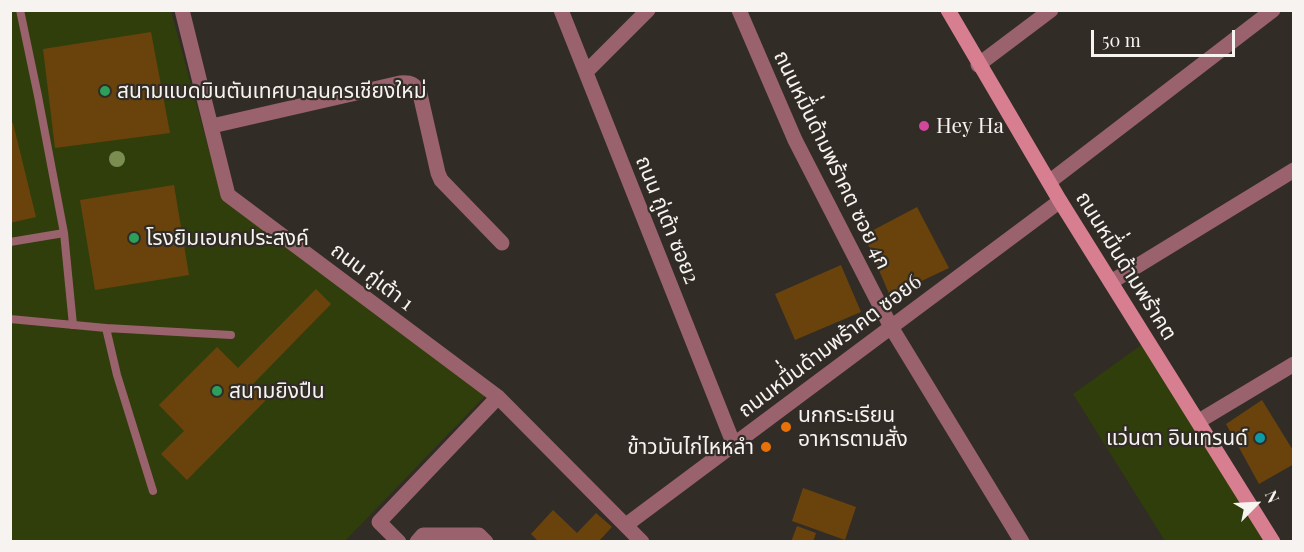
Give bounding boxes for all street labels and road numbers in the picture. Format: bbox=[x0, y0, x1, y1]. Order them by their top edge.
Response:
street label: ถนนหมื่่นด้ามพร้าคต ซอย 4ก bbox=[768, 47, 896, 273]
street label: ถนน กู่เต้า ซอย2 bbox=[630, 152, 704, 288]
street label: ถนนหมื่่นด้ามพร้าคต bbox=[1070, 187, 1182, 345]
street label: ถนน กู่เต้า 1 bbox=[326, 238, 418, 316]
street label: ถนนหมื่่นด้ามพร้าคต ซอย6 bbox=[733, 269, 927, 423]

